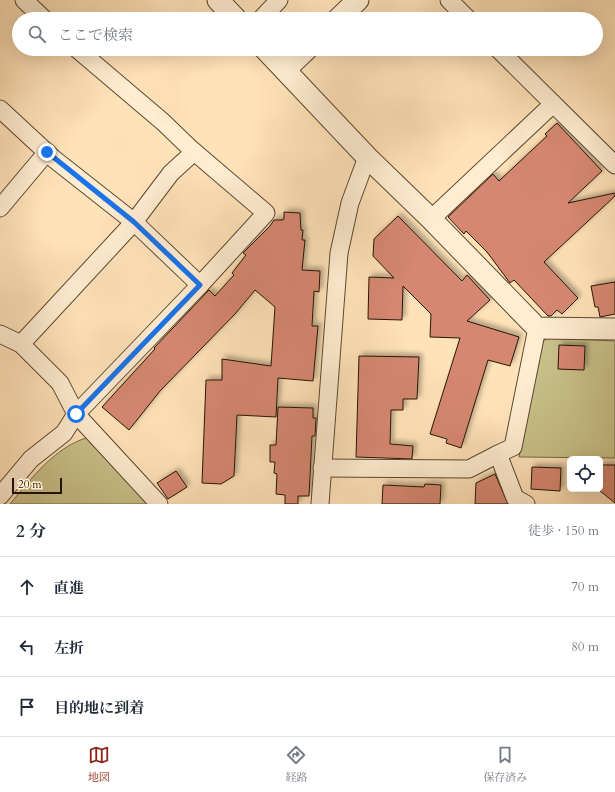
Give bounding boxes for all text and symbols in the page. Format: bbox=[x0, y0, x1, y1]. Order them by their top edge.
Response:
search box bbox=[12, 12, 603, 56]
icon: search bbox=[26, 23, 48, 45]
text: ここで検索 bbox=[58, 25, 133, 45]
route end bbox=[38, 143, 56, 161]
route start bbox=[67, 405, 85, 423]
map controls bbox=[567, 456, 603, 492]
button: locate bbox=[567, 456, 603, 492]
scale bar bbox=[12, 476, 62, 495]
text: 20 m bbox=[18, 477, 42, 492]
text: 2 分 bbox=[16, 520, 46, 543]
text: 徒歩 · 150 m bbox=[528, 522, 599, 540]
icon: ahead bbox=[16, 576, 38, 598]
text: 直進 bbox=[54, 578, 84, 598]
text: 70 m bbox=[571, 578, 599, 596]
icon: left bbox=[16, 636, 38, 658]
text: 左折 bbox=[54, 638, 84, 658]
text: 80 m bbox=[571, 638, 599, 656]
icon: arrive bbox=[16, 696, 38, 718]
text: 目的地に到着 bbox=[54, 698, 144, 718]
tab: 地図 bbox=[88, 744, 110, 785]
tab: 経路 bbox=[285, 744, 307, 785]
tab: 保存済み bbox=[483, 744, 527, 785]

